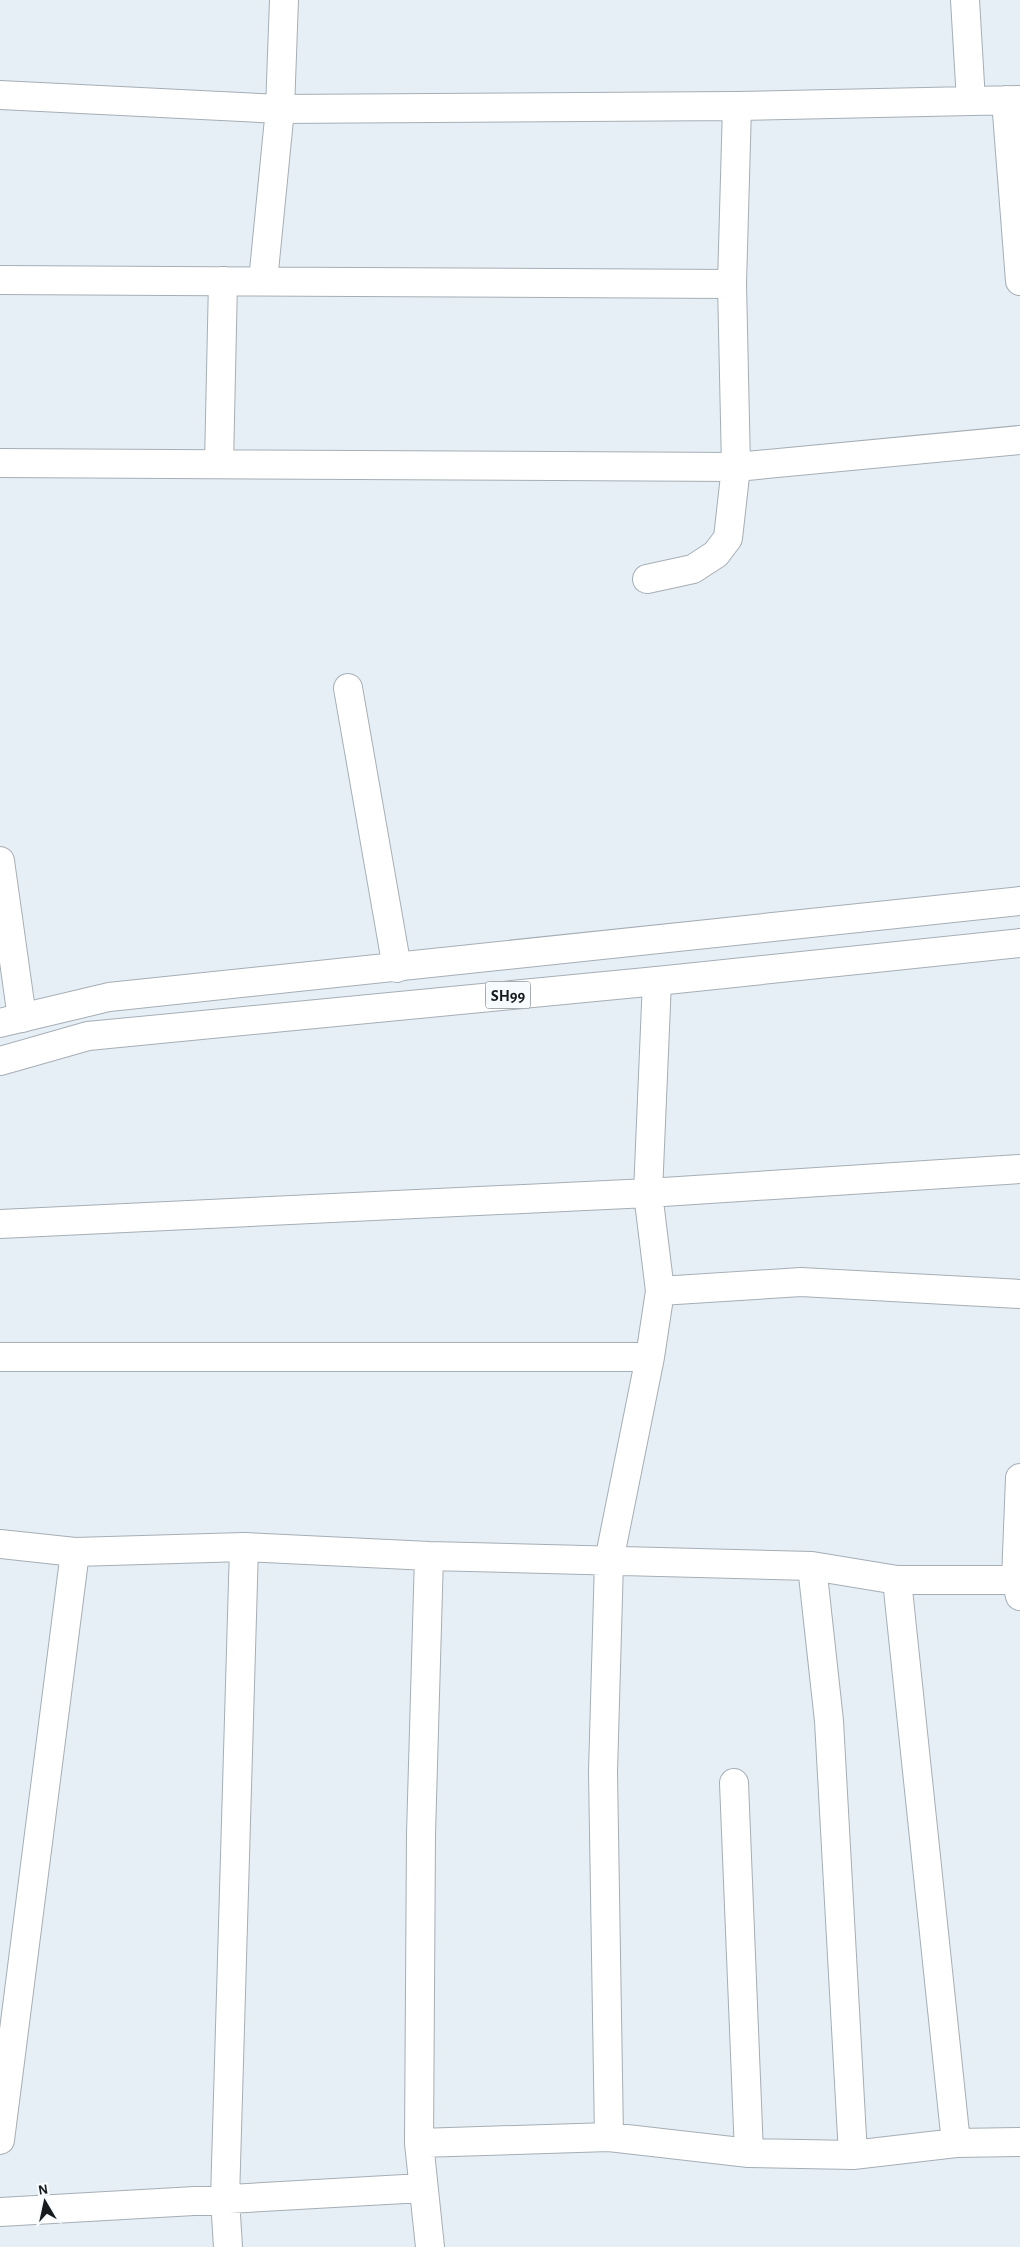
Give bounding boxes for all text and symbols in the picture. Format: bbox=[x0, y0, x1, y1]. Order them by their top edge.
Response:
road number: SH99 bbox=[486, 982, 530, 1008]
north arrow bbox=[20, 2177, 70, 2227]
text: N bbox=[37, 2182, 49, 2198]

